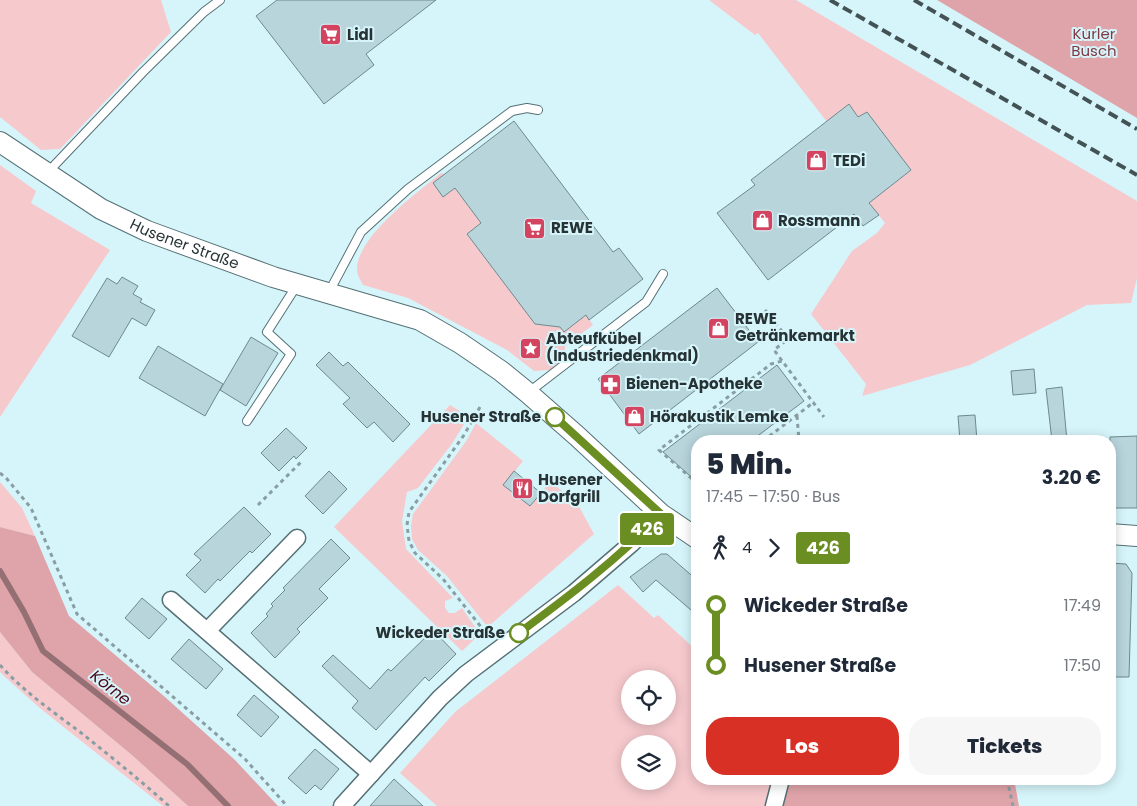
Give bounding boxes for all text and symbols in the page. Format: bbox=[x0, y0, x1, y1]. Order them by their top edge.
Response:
supermarket icon: Lidl bbox=[319, 23, 343, 47]
park label: Kurler Busch bbox=[1071, 23, 1117, 61]
place label: Lidl bbox=[347, 24, 373, 45]
shop icon: TEDi bbox=[805, 149, 829, 173]
place label: TEDi bbox=[833, 150, 865, 171]
shop icon: Rossmann bbox=[750, 209, 774, 233]
place label: Rossmann bbox=[778, 210, 860, 231]
street label: Husener Straße bbox=[127, 213, 242, 274]
supermarket icon: REWE bbox=[523, 216, 547, 240]
place label: REWE bbox=[551, 217, 593, 238]
place label: REWE Getränkemarkt bbox=[735, 308, 855, 346]
shop icon: REWE Getränkemarkt bbox=[707, 316, 731, 340]
place label: Abteufkübel (Industriedenkmal) bbox=[546, 328, 699, 366]
place icon: Abteufkübel (Industriedenkmal) bbox=[518, 336, 542, 360]
pharmacy icon: Bienen-Apotheke bbox=[598, 372, 622, 396]
place label: Bienen-Apotheke bbox=[626, 373, 762, 394]
shop icon: Hörakustik Lemke bbox=[622, 405, 646, 429]
place label: Husener Straße bbox=[421, 406, 541, 427]
place label: Hörakustik Lemke bbox=[650, 406, 789, 427]
marker: Husener Straße bbox=[545, 407, 565, 427]
text: 5 Min. bbox=[706, 445, 792, 484]
text: 3.20 € bbox=[1042, 464, 1101, 491]
place label: Husener Dorfgrill bbox=[538, 469, 603, 507]
restaurant icon: Husener Dorfgrill bbox=[510, 477, 534, 501]
text: 17:45 – 17:50 · Bus bbox=[706, 485, 840, 508]
line badge: 426 bbox=[618, 513, 676, 545]
text: 426 bbox=[630, 516, 664, 541]
icon: walk bbox=[706, 534, 734, 562]
icon: forward bbox=[760, 534, 788, 562]
text: 426 bbox=[806, 535, 840, 560]
text: 4 bbox=[742, 536, 752, 559]
text: Wickeder Straße bbox=[744, 592, 908, 619]
text: 17:49 bbox=[1064, 594, 1101, 617]
place label: Wickeder Straße bbox=[376, 622, 505, 643]
marker: Wickeder Straße bbox=[509, 623, 529, 643]
text: Husener Straße bbox=[744, 652, 896, 679]
text: 17:50 bbox=[1064, 654, 1101, 677]
water label: Körne bbox=[86, 664, 136, 711]
map controls bbox=[621, 670, 676, 790]
button: locate bbox=[621, 670, 676, 725]
button: Los bbox=[706, 717, 899, 775]
button: Tickets bbox=[909, 717, 1101, 775]
button: layers bbox=[621, 735, 676, 790]

